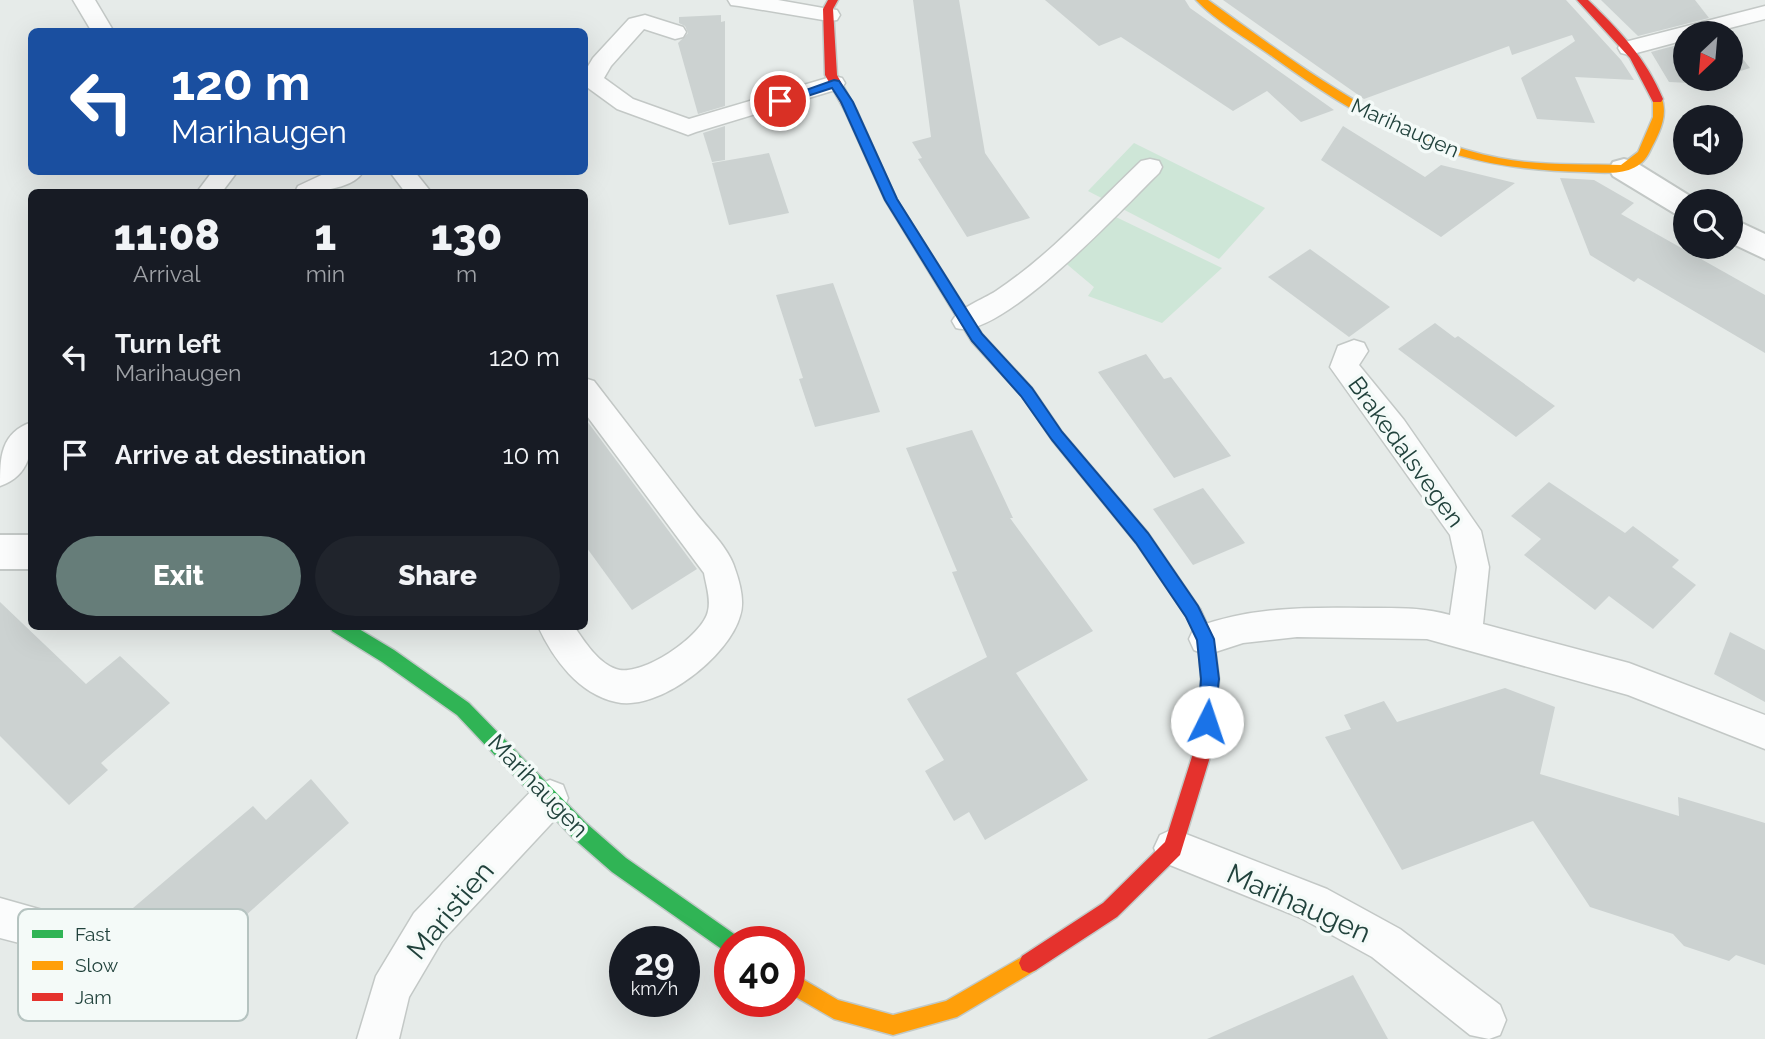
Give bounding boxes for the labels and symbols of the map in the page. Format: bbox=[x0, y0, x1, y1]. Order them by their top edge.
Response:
north arrow bbox=[1673, 21, 1743, 91]
pin bbox=[750, 71, 810, 131]
street label: Marihaugen bbox=[1347, 93, 1463, 162]
street label: Brakedalsvegen bbox=[1342, 371, 1471, 533]
position arrow bbox=[1170, 685, 1244, 759]
street label: Marihaugen bbox=[482, 728, 595, 843]
street label: Maristien bbox=[400, 855, 501, 966]
street label: Marihaugen bbox=[1222, 857, 1376, 950]
legend bbox=[18, 909, 248, 1021]
text: Fast bbox=[75, 923, 111, 945]
speed limit sign: 40 bbox=[714, 926, 805, 1017]
text: Slow bbox=[75, 954, 119, 976]
text: Jam bbox=[75, 986, 112, 1008]

